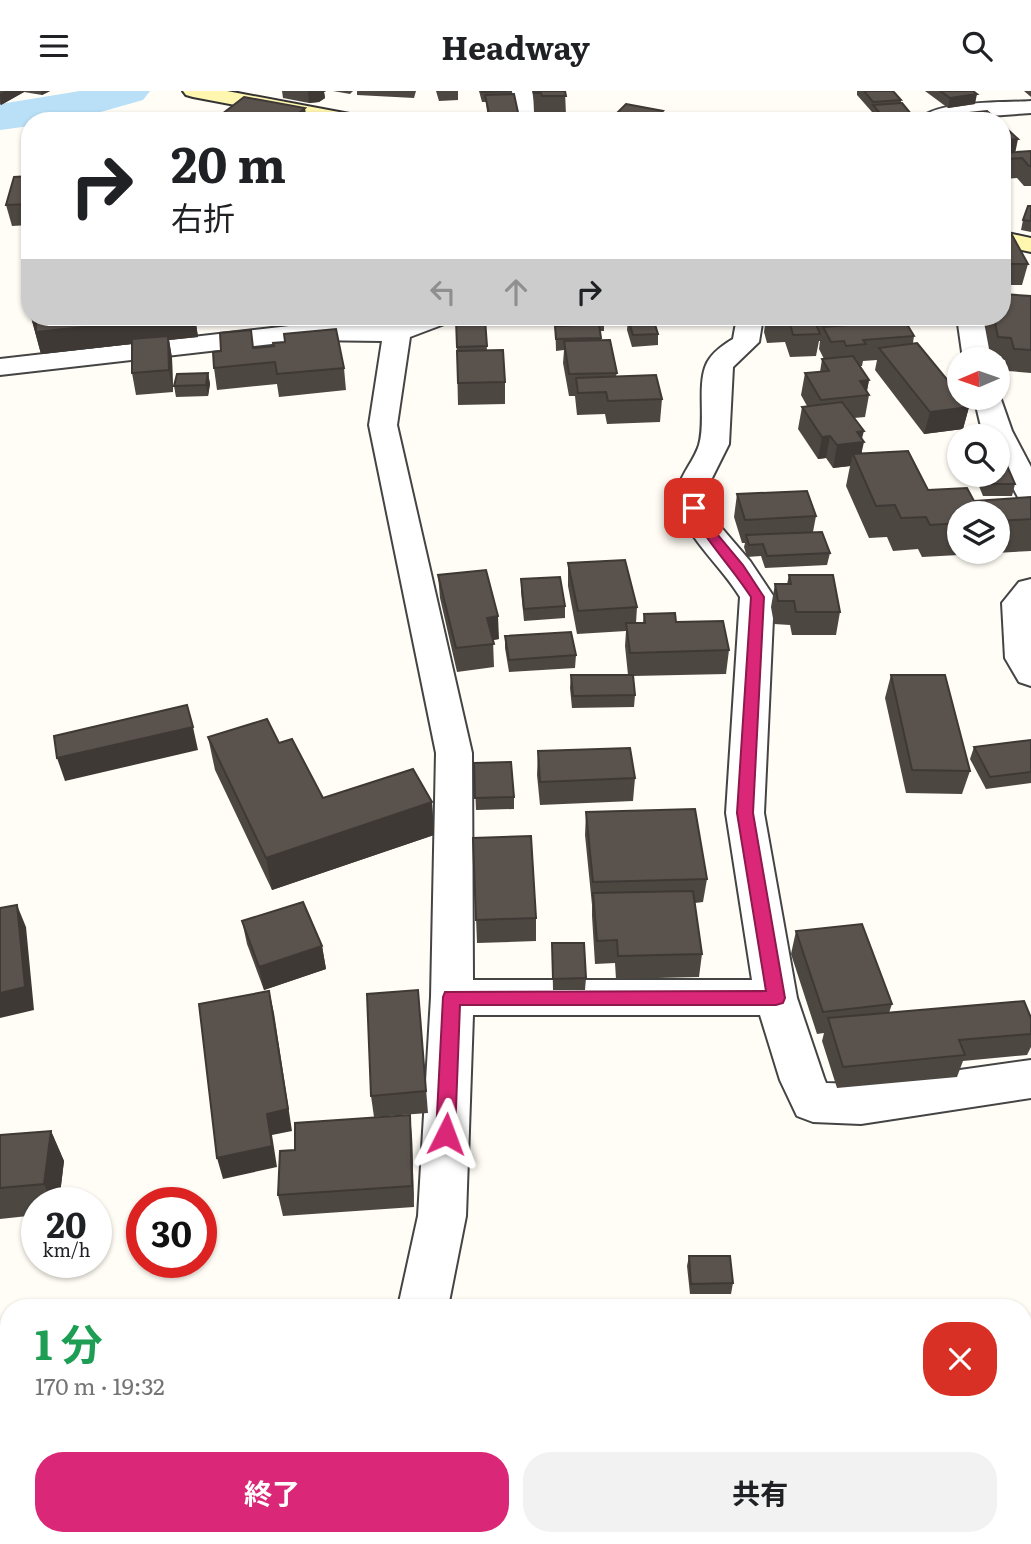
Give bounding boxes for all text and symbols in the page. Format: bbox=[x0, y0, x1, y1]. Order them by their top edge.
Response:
text: Headway bbox=[441, 22, 590, 70]
icon: menu bbox=[35, 27, 73, 65]
icon: search bbox=[958, 27, 996, 65]
text: 20 m bbox=[171, 125, 286, 198]
icon: right bbox=[56, 140, 147, 231]
text: 右折 bbox=[171, 192, 235, 240]
icon: left bbox=[424, 273, 462, 311]
icon: ahead bbox=[497, 273, 535, 311]
icon: right bbox=[570, 273, 608, 311]
north arrow bbox=[947, 347, 1010, 409]
map controls bbox=[947, 347, 1010, 564]
button: search bbox=[947, 424, 1010, 487]
pin bbox=[664, 478, 724, 538]
icon: arrive bbox=[675, 489, 713, 527]
button: layers bbox=[947, 501, 1010, 564]
position arrow bbox=[409, 1097, 483, 1171]
speed limit sign: 30 bbox=[126, 1187, 217, 1278]
text: 20 bbox=[46, 1197, 87, 1249]
text: km/h bbox=[43, 1236, 90, 1263]
text: 1 分 bbox=[35, 1311, 103, 1373]
button: close bbox=[923, 1322, 997, 1396]
text: 170 m · 19:32 bbox=[35, 1368, 165, 1402]
button: 終了 bbox=[35, 1452, 509, 1532]
button: 共有 bbox=[523, 1452, 997, 1532]

